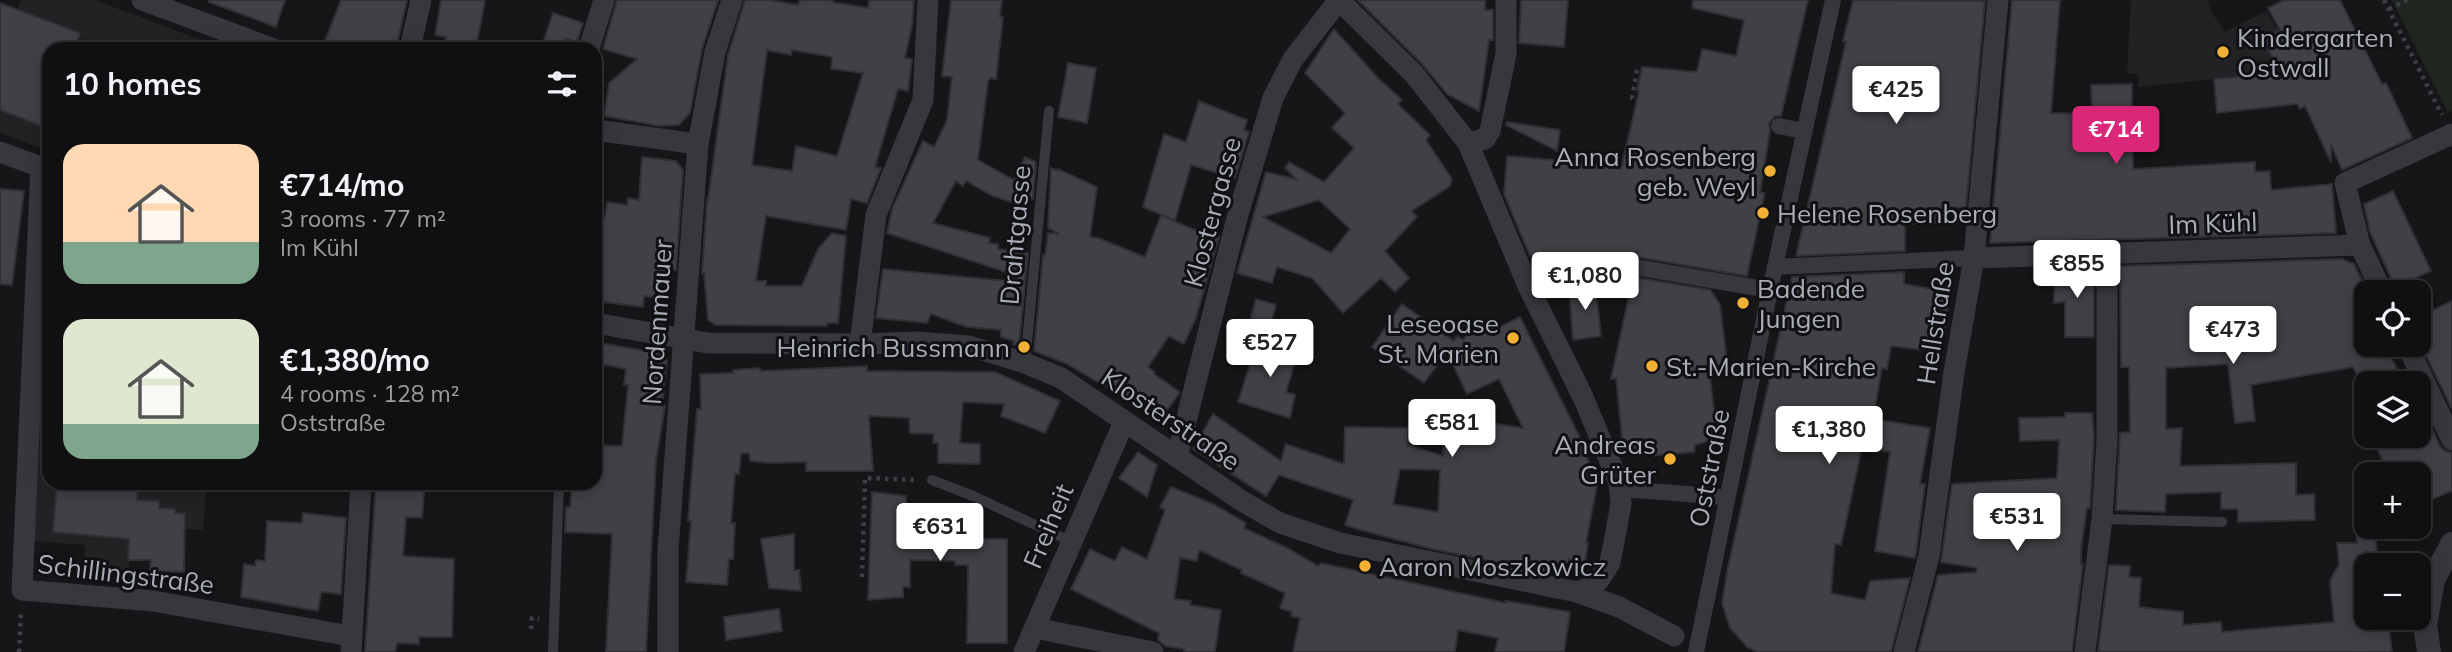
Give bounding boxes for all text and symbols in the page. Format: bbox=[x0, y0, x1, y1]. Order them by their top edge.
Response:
place label: Kindergarten Ostwall bbox=[2237, 21, 2394, 84]
marker: Kindergarten Ostwall bbox=[2215, 44, 2231, 60]
text: 10 homes bbox=[63, 65, 202, 103]
icon: filters bbox=[543, 65, 581, 103]
pin: €425 bbox=[1855, 66, 1937, 126]
text: €425 bbox=[1868, 74, 1924, 103]
pin: €714 bbox=[2075, 106, 2157, 166]
text: €714 bbox=[2088, 114, 2144, 143]
street label: Klostergasse bbox=[1176, 133, 1248, 291]
place label: Anna Rosenberg geb. Weyl bbox=[1555, 140, 1756, 203]
marker: Anna Rosenberg geb. Weyl bbox=[1762, 163, 1778, 179]
street label: Drahtgasse bbox=[992, 164, 1038, 306]
text: €714/mo bbox=[280, 166, 404, 204]
icon: home bbox=[119, 172, 203, 256]
place label: Helene Rosenberg bbox=[1777, 197, 1997, 230]
text: 3 rooms · 77 m² bbox=[280, 204, 446, 233]
marker: Helene Rosenberg bbox=[1755, 205, 1771, 221]
street label: Im Kühl bbox=[2168, 205, 2258, 241]
text: Im Kühl bbox=[280, 233, 359, 262]
street label: Nordenmauer bbox=[635, 238, 679, 406]
pin: €855 bbox=[2036, 240, 2118, 300]
text: €855 bbox=[2049, 248, 2105, 277]
pin: €1,080 bbox=[1528, 252, 1642, 312]
street label: Hellstraße bbox=[1909, 259, 1961, 387]
text: €1,080 bbox=[1548, 260, 1622, 289]
place label: Badende Jungen bbox=[1757, 272, 1865, 335]
map controls bbox=[2354, 280, 2431, 630]
button: locate bbox=[2354, 280, 2431, 357]
marker: Badende Jungen bbox=[1735, 295, 1751, 311]
pin: €473 bbox=[2192, 306, 2274, 366]
place label: Leseoase St. Marien bbox=[1378, 307, 1499, 370]
text: €473 bbox=[2205, 314, 2261, 343]
pin: €527 bbox=[1229, 320, 1311, 379]
text: €527 bbox=[1242, 327, 1298, 356]
marker: Leseoase St. Marien bbox=[1505, 330, 1521, 346]
place label: Heinrich Bussmann bbox=[777, 331, 1010, 364]
marker: Heinrich Bussmann bbox=[1016, 339, 1032, 355]
text: €1,380/mo bbox=[280, 341, 430, 379]
icon: home bbox=[119, 347, 203, 431]
place label: St.-Marien-Kirche bbox=[1666, 350, 1876, 383]
marker: St.-Marien-Kirche bbox=[1644, 358, 1660, 374]
street label: Klosterstraße bbox=[1095, 361, 1247, 477]
button: layers bbox=[2354, 371, 2431, 448]
text: 4 rooms · 128 m² bbox=[280, 379, 460, 408]
pin: €581 bbox=[1411, 400, 1493, 459]
street label: Oststraße bbox=[1681, 406, 1737, 530]
pin: €1,380 bbox=[1772, 406, 1886, 466]
text: €581 bbox=[1424, 407, 1480, 436]
text: Oststraße bbox=[280, 408, 386, 437]
text: €1,380 bbox=[1792, 414, 1866, 443]
place label: Andreas Grüter bbox=[1554, 428, 1657, 491]
marker: Andreas Grüter bbox=[1662, 451, 1678, 467]
button: + bbox=[2354, 462, 2431, 539]
street label: Freiheit bbox=[1015, 479, 1081, 573]
pin: €531 bbox=[1976, 494, 2058, 553]
text: €531 bbox=[1989, 501, 2045, 530]
pin: €631 bbox=[899, 504, 981, 563]
text: €631 bbox=[912, 511, 968, 540]
street label: Schillingstraße bbox=[36, 547, 216, 601]
place label: Aaron Moszkowicz bbox=[1379, 550, 1606, 583]
button: − bbox=[2354, 553, 2431, 630]
marker: Aaron Moszkowicz bbox=[1357, 558, 1373, 574]

